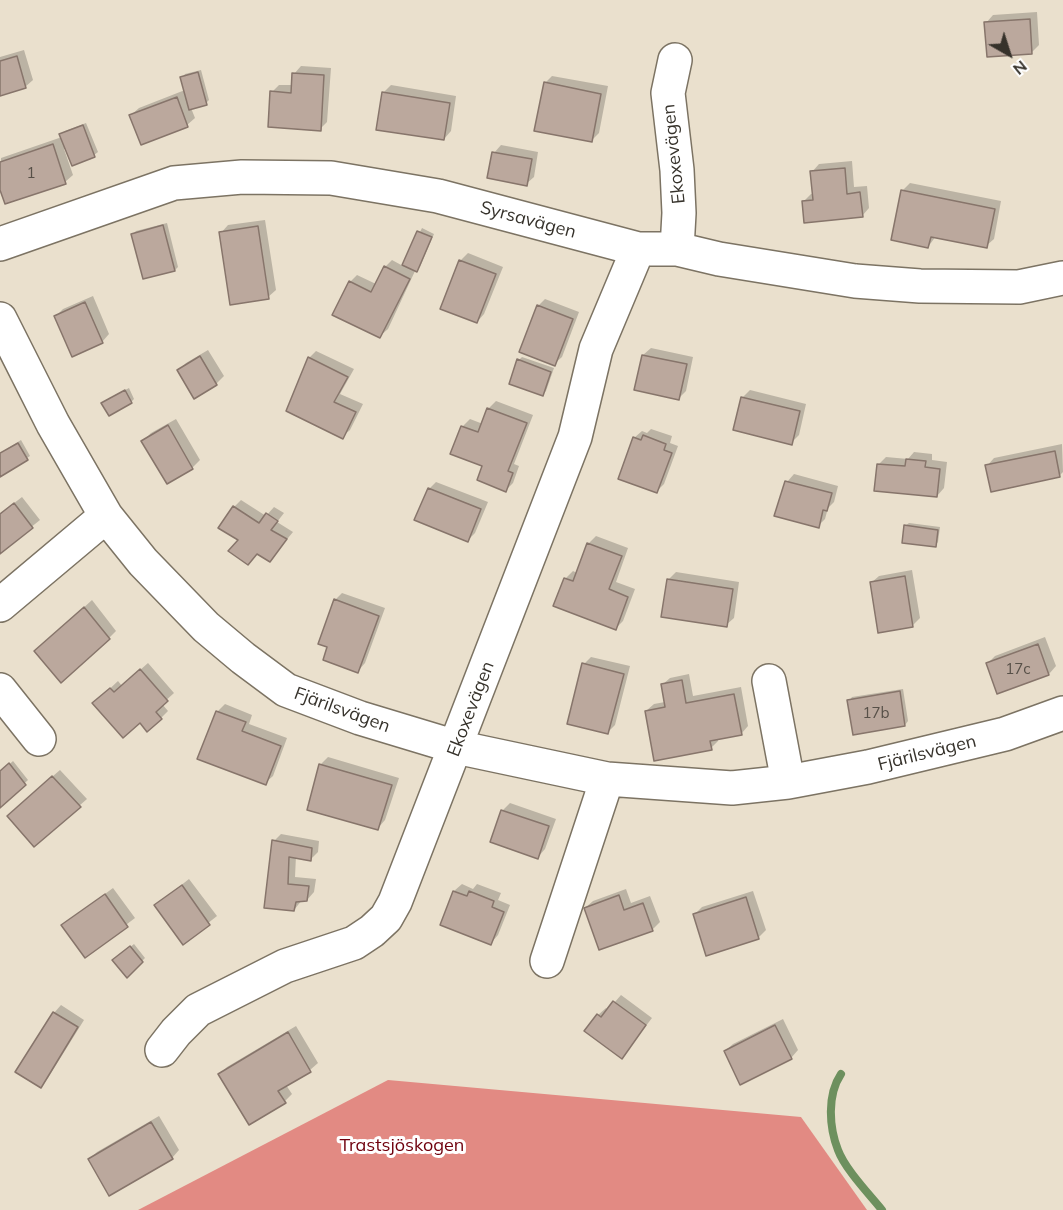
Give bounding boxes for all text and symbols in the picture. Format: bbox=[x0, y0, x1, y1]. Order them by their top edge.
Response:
north arrow bbox=[979, 24, 1039, 84]
text: N bbox=[1009, 56, 1031, 80]
street label: Ekoxevägen bbox=[658, 103, 690, 205]
house number: 1 bbox=[27, 164, 35, 182]
street label: Syrsavägen bbox=[478, 197, 578, 243]
street label: Ekoxevägen bbox=[443, 658, 499, 760]
house number: 17c bbox=[1005, 660, 1031, 678]
street label: Fjärilsvägen bbox=[291, 683, 393, 737]
house number: 17b bbox=[863, 704, 889, 722]
street label: Fjärilsvägen bbox=[876, 730, 978, 776]
park label: Trastsjöskogen bbox=[340, 1135, 464, 1157]

